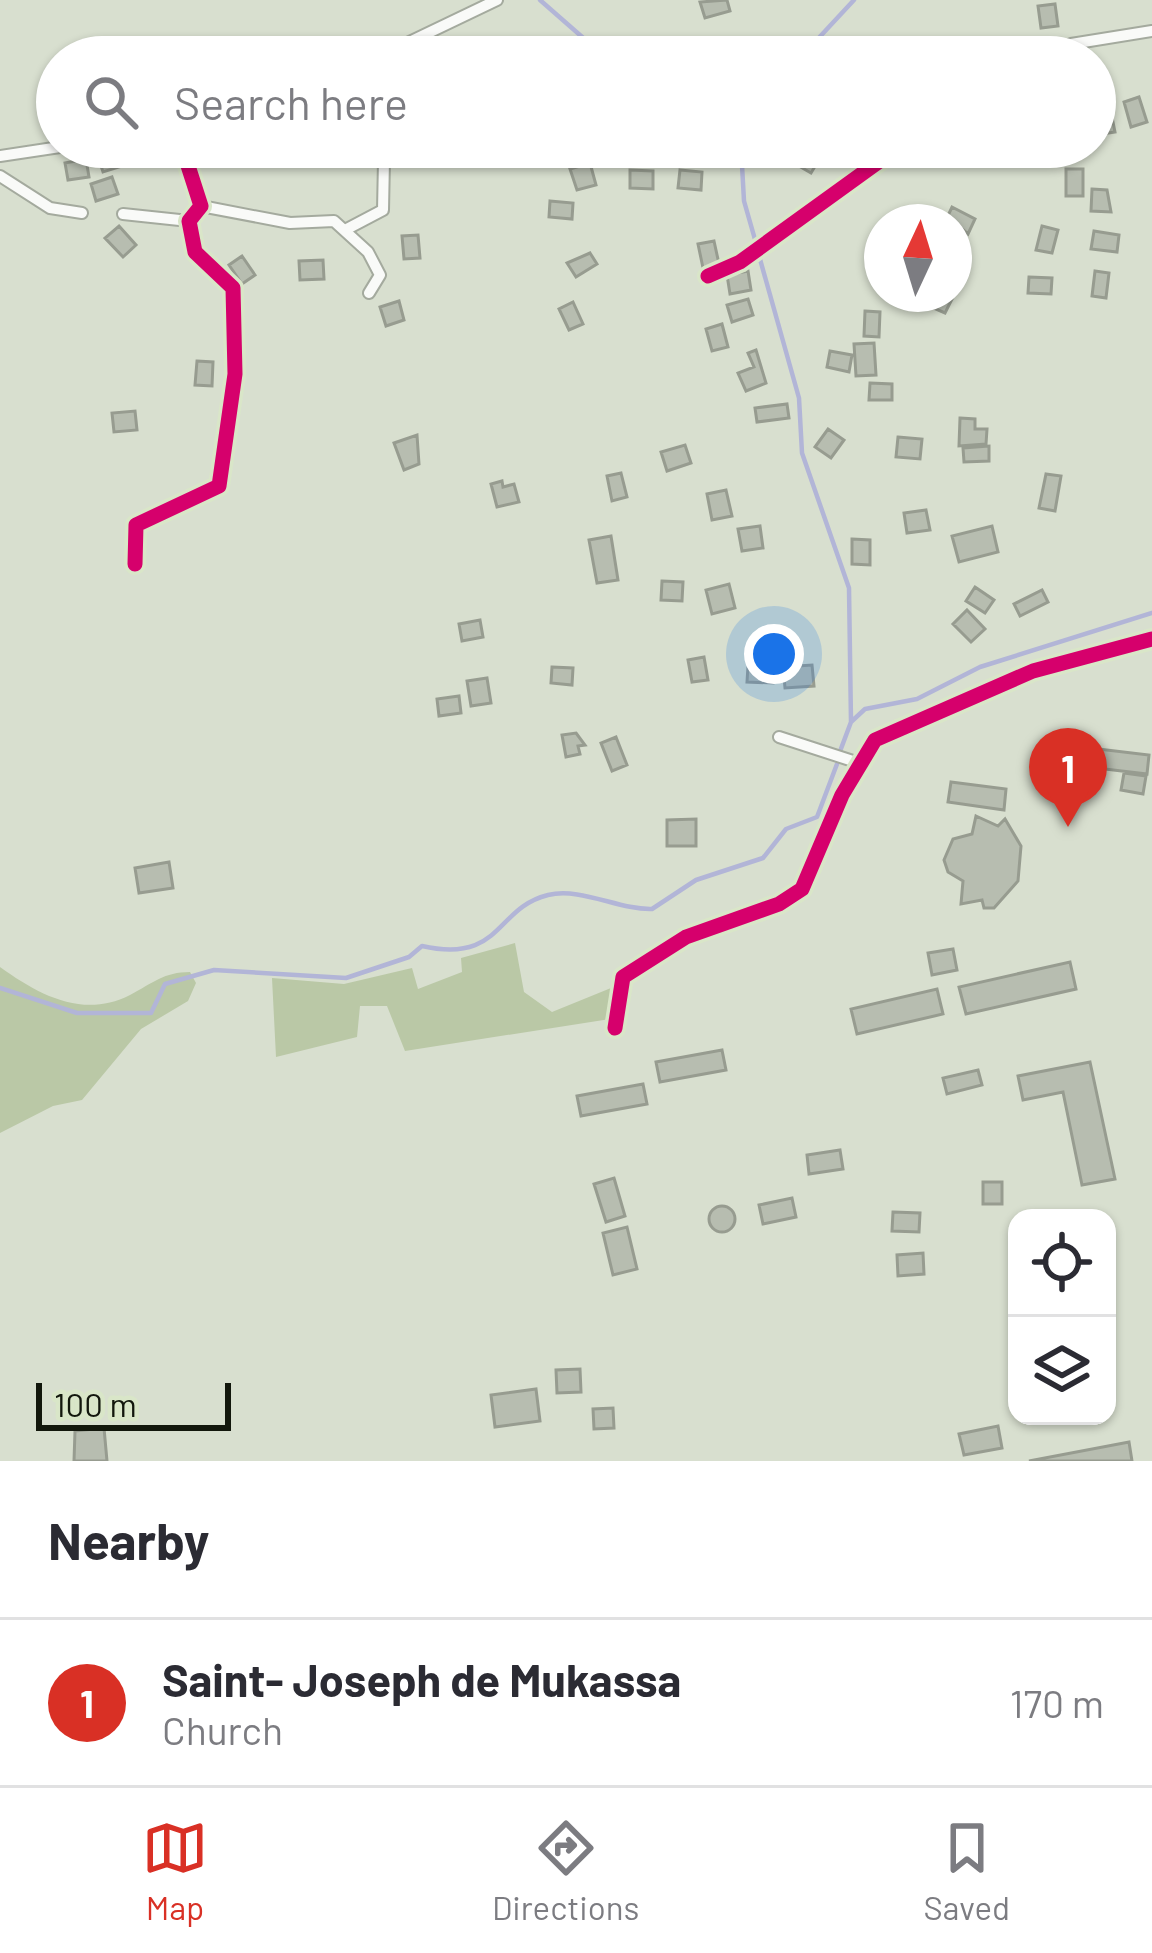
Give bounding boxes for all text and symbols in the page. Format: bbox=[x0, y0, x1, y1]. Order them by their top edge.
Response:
search box bbox=[36, 36, 1116, 168]
icon: search bbox=[78, 69, 144, 135]
text: Search here bbox=[174, 75, 408, 129]
north arrow bbox=[864, 204, 972, 312]
your location bbox=[744, 624, 804, 684]
pin: 1 bbox=[1029, 728, 1107, 827]
map controls bbox=[1008, 1209, 1116, 1425]
button: locate bbox=[1008, 1209, 1116, 1317]
button: layers bbox=[1008, 1317, 1116, 1425]
scale bar bbox=[36, 1377, 231, 1430]
text: 100 m bbox=[54, 1384, 137, 1424]
text: Nearby bbox=[48, 1509, 209, 1570]
text: Saint- Joseph de Mukassa bbox=[162, 1652, 681, 1706]
text: 1 bbox=[80, 1679, 94, 1726]
text: 170 m bbox=[1010, 1679, 1104, 1726]
text: Church bbox=[162, 1706, 283, 1753]
tab: Map bbox=[142, 1815, 208, 1927]
tab: Directions bbox=[492, 1815, 639, 1927]
tab: Saved bbox=[923, 1815, 1010, 1927]

